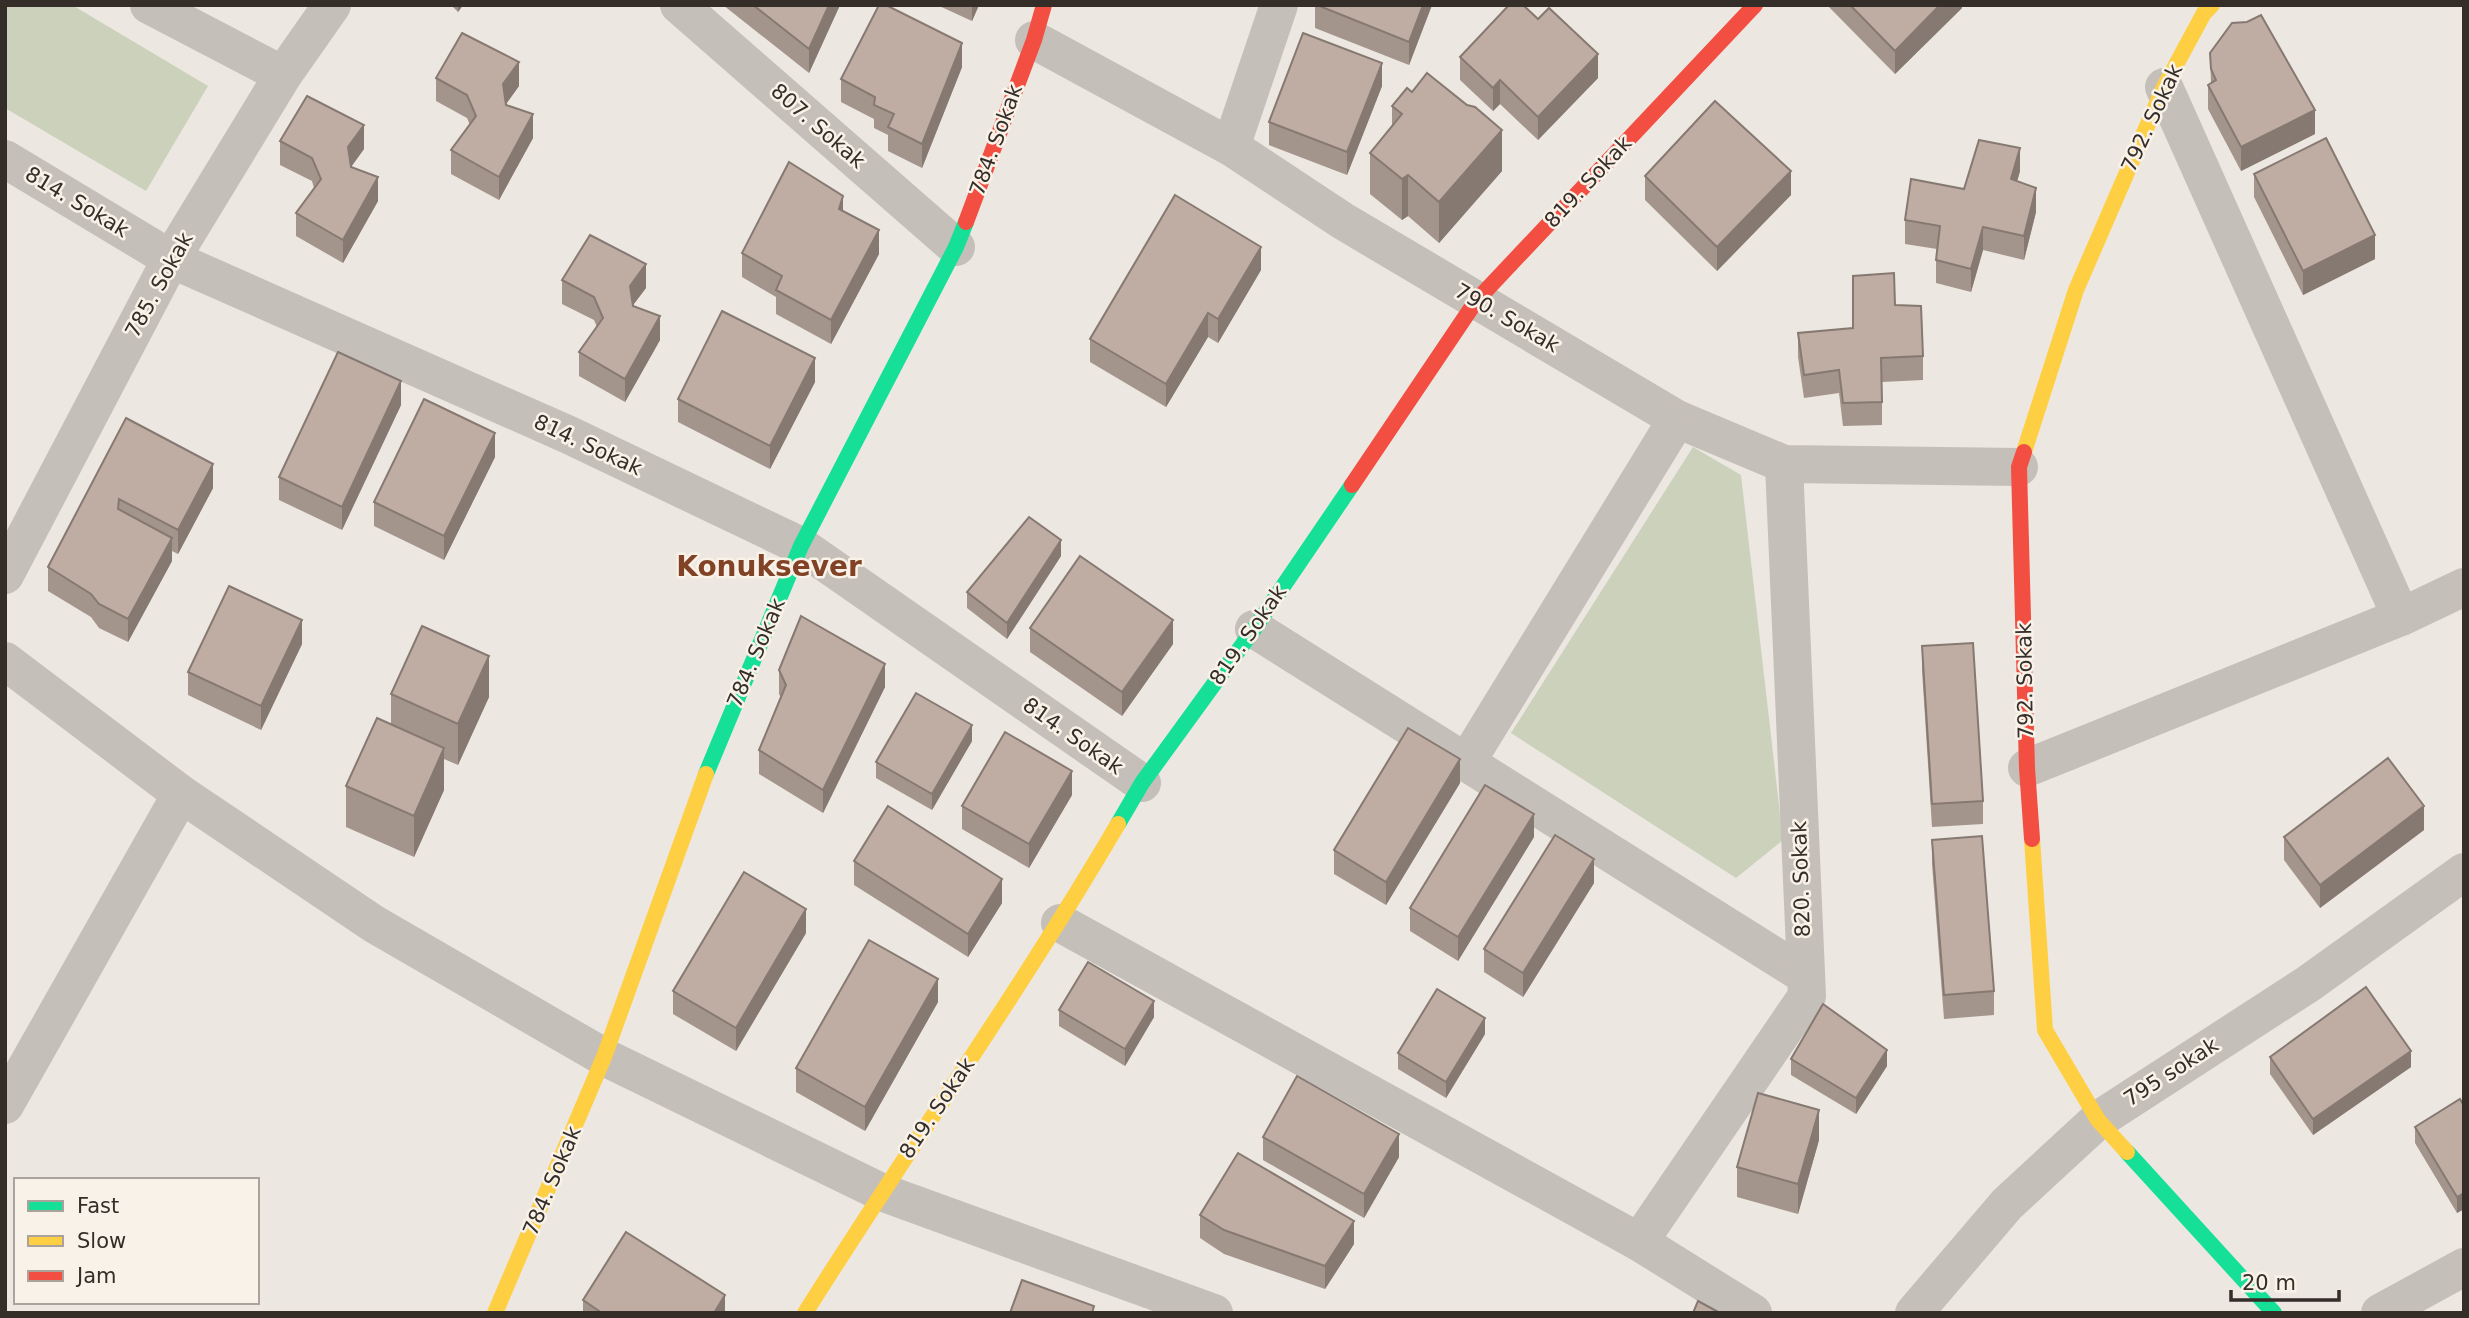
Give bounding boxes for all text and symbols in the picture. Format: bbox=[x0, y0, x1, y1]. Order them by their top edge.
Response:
street label: 792. Sokak bbox=[2117, 59, 2188, 176]
street label: 807. Sokak bbox=[766, 79, 870, 174]
street label: 784. Sokak bbox=[965, 80, 1027, 199]
street label: 819. Sokak bbox=[1540, 131, 1637, 233]
street label: 814. Sokak bbox=[21, 162, 134, 243]
street label: 785. Sokak bbox=[120, 228, 198, 342]
street label: 790. Sokak bbox=[1451, 278, 1564, 358]
street label: 814. Sokak bbox=[530, 410, 647, 481]
district label: Konuksever bbox=[676, 550, 862, 583]
street label: 819. Sokak bbox=[1205, 580, 1292, 690]
street label: 784. Sokak bbox=[722, 594, 790, 711]
street label: 792. Sokak bbox=[2012, 622, 2038, 739]
street label: 814. Sokak bbox=[1018, 693, 1128, 780]
street label: 820. Sokak bbox=[1787, 820, 1815, 938]
street label: 795 sokak bbox=[2119, 1032, 2223, 1111]
street label: 819. Sokak bbox=[894, 1052, 980, 1163]
street label: 784. Sokak bbox=[518, 1122, 586, 1239]
legend bbox=[14, 1178, 259, 1304]
text: Fast bbox=[77, 1194, 119, 1218]
text: Slow bbox=[77, 1229, 126, 1253]
scale bar bbox=[2231, 1258, 2340, 1302]
text: Jam bbox=[75, 1264, 117, 1288]
text: 20 m bbox=[2242, 1271, 2296, 1295]

